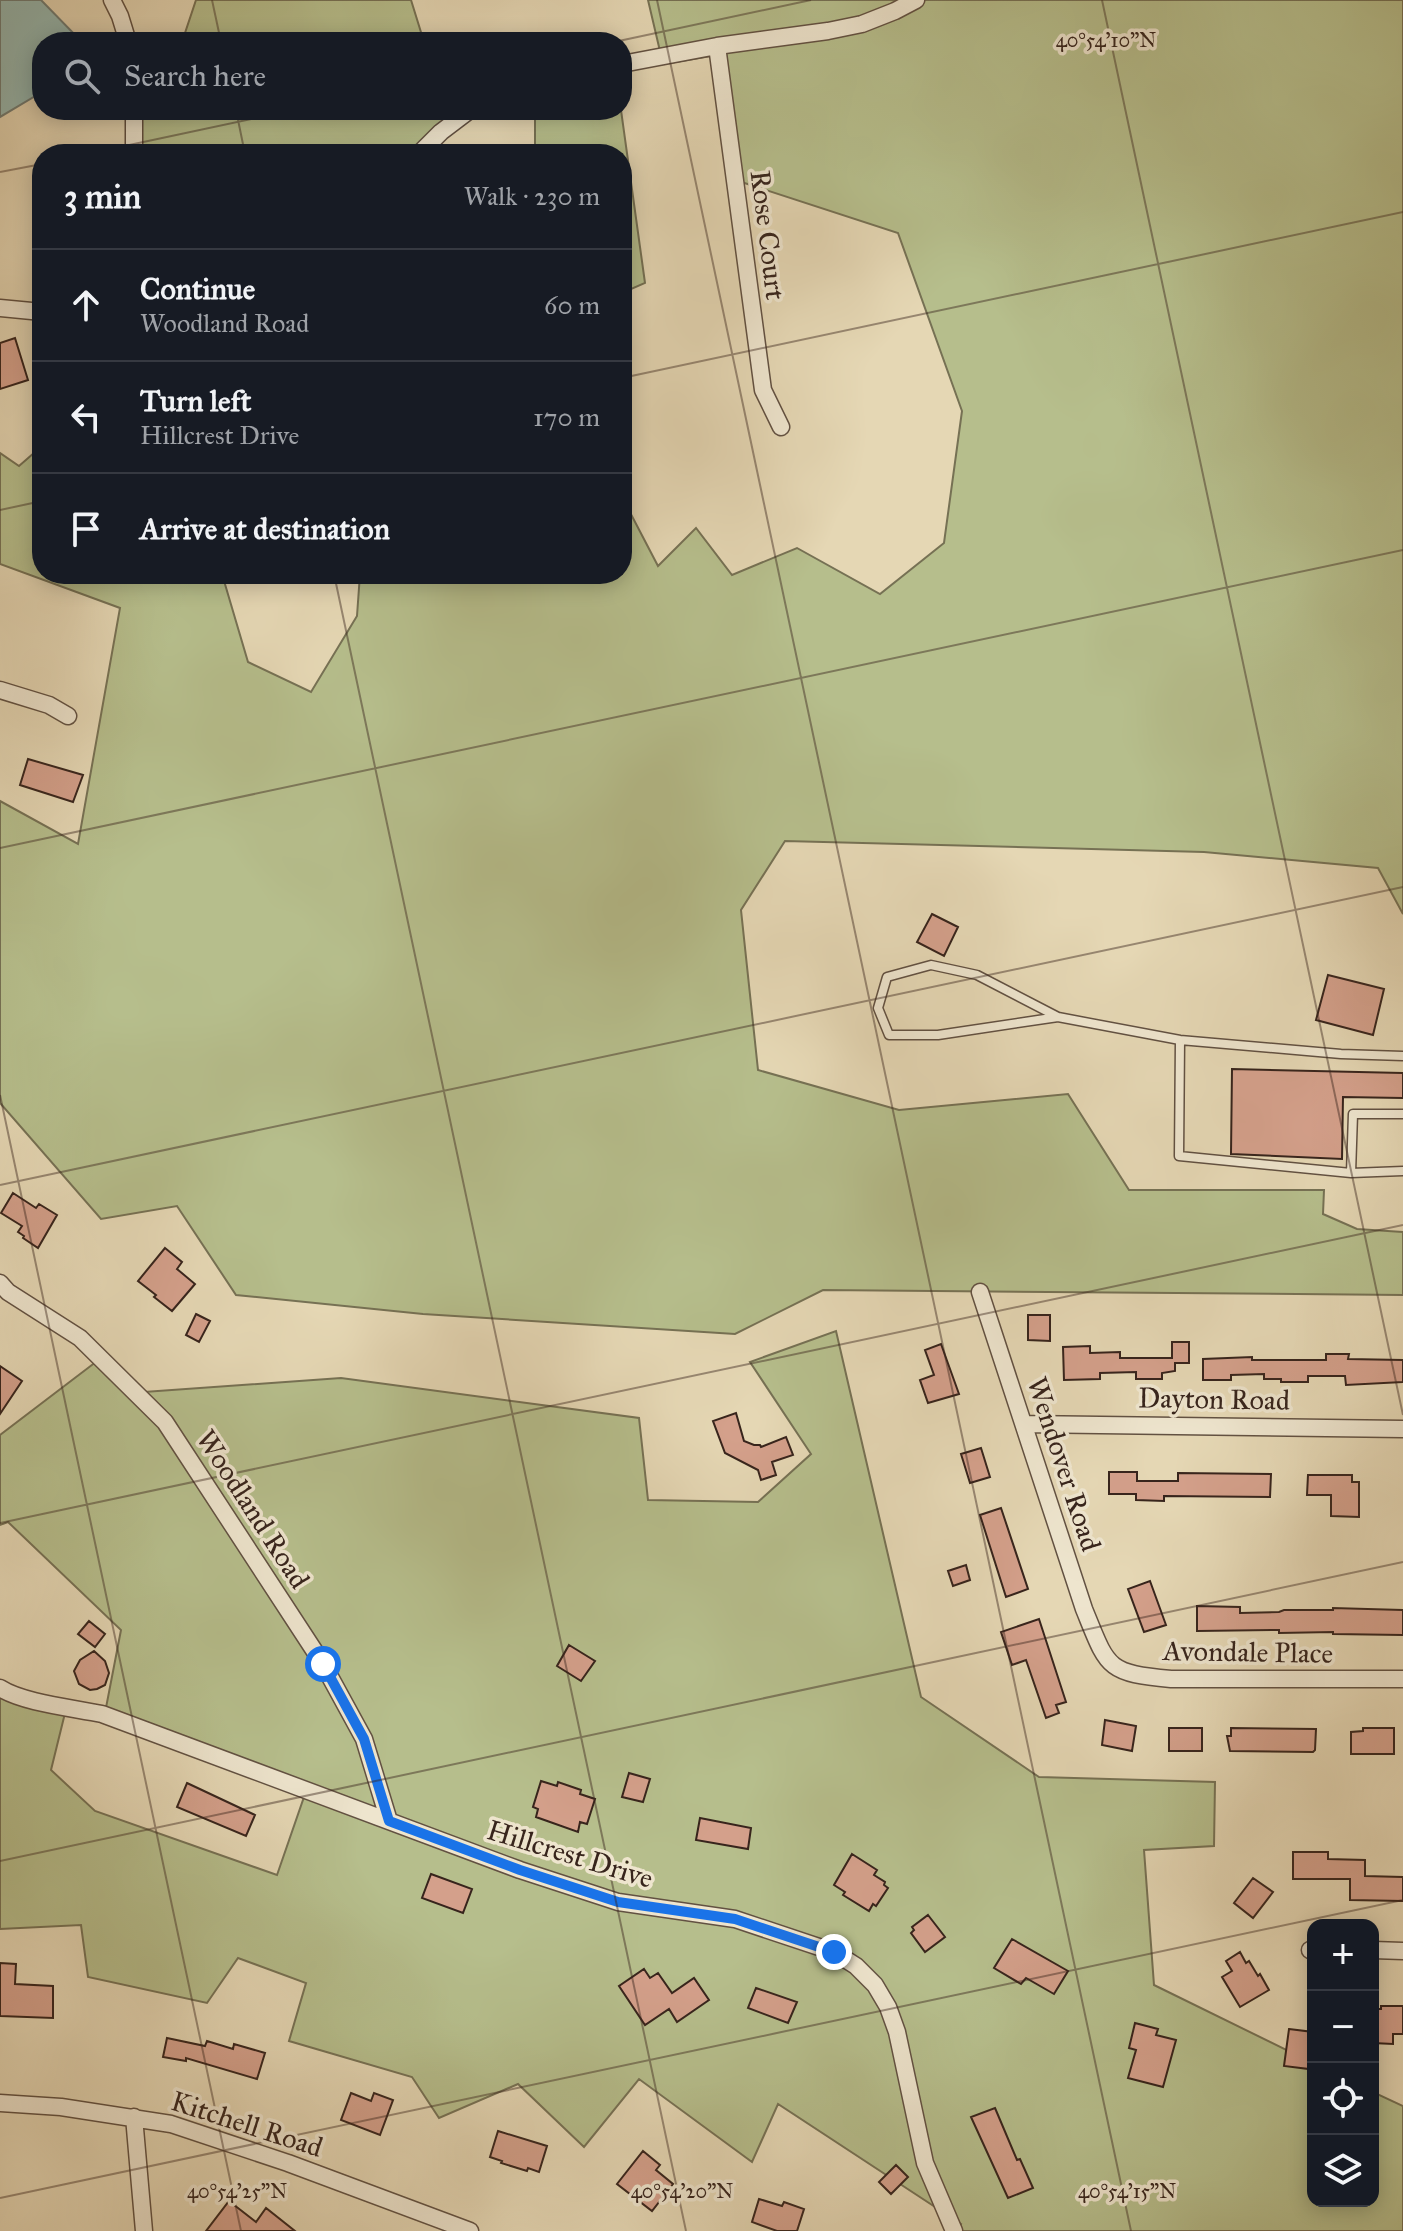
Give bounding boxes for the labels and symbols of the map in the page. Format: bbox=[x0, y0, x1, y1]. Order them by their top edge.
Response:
text: 40°54'10"N bbox=[1056, 28, 1156, 52]
street label: Rose Court bbox=[743, 168, 793, 302]
street label: Wendover Road bbox=[1019, 1372, 1109, 1556]
street label: Dayton Road bbox=[1138, 1380, 1290, 1418]
street label: Woodland Road bbox=[189, 1423, 317, 1595]
street label: Avondale Place bbox=[1162, 1633, 1333, 1671]
route start bbox=[305, 1646, 341, 1682]
street label: Hillcrest Drive bbox=[483, 1812, 657, 1896]
route end bbox=[816, 1934, 852, 1970]
street label: Kitchell Road bbox=[167, 2083, 327, 2165]
text: 40°54'25"N bbox=[187, 2179, 287, 2203]
text: 40°54'20"N bbox=[631, 2179, 733, 2203]
text: 40°54'15"N bbox=[1078, 2179, 1176, 2203]

